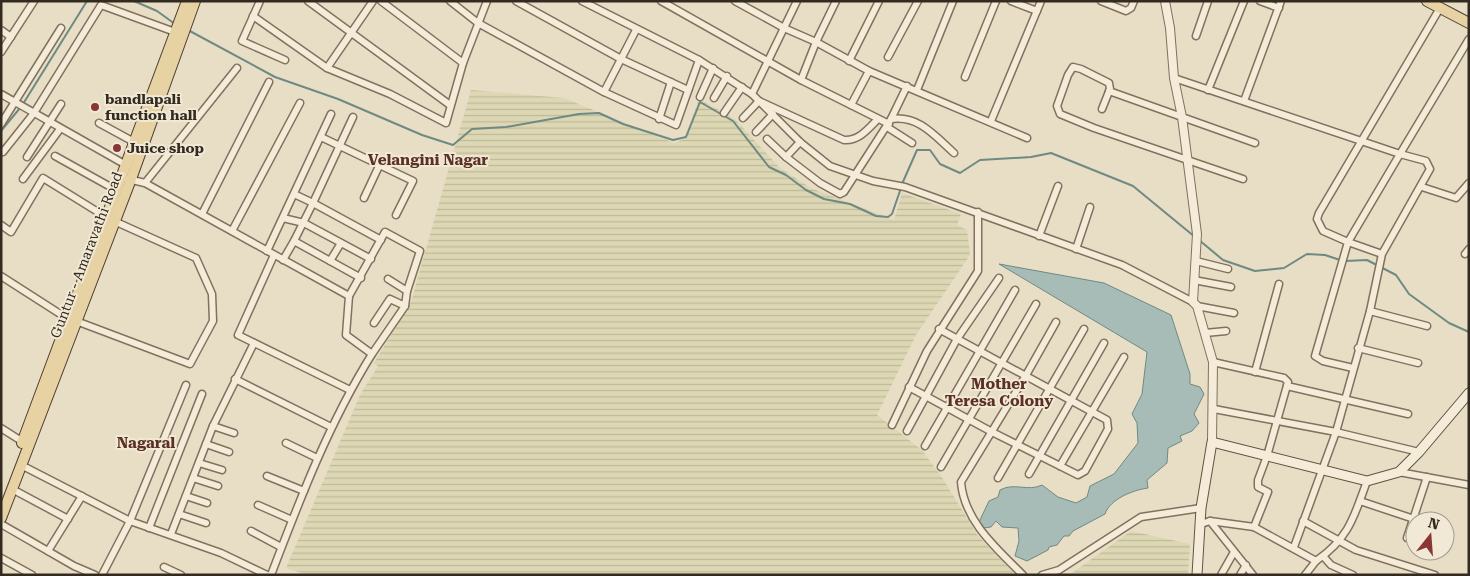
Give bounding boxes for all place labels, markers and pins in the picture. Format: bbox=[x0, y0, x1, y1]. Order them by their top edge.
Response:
place label: bandlapali function hall bbox=[105, 91, 197, 123]
marker: bandlapali function hall bbox=[89, 101, 101, 113]
place label: Juice shop bbox=[127, 140, 204, 156]
marker: Juice shop bbox=[111, 142, 123, 154]

